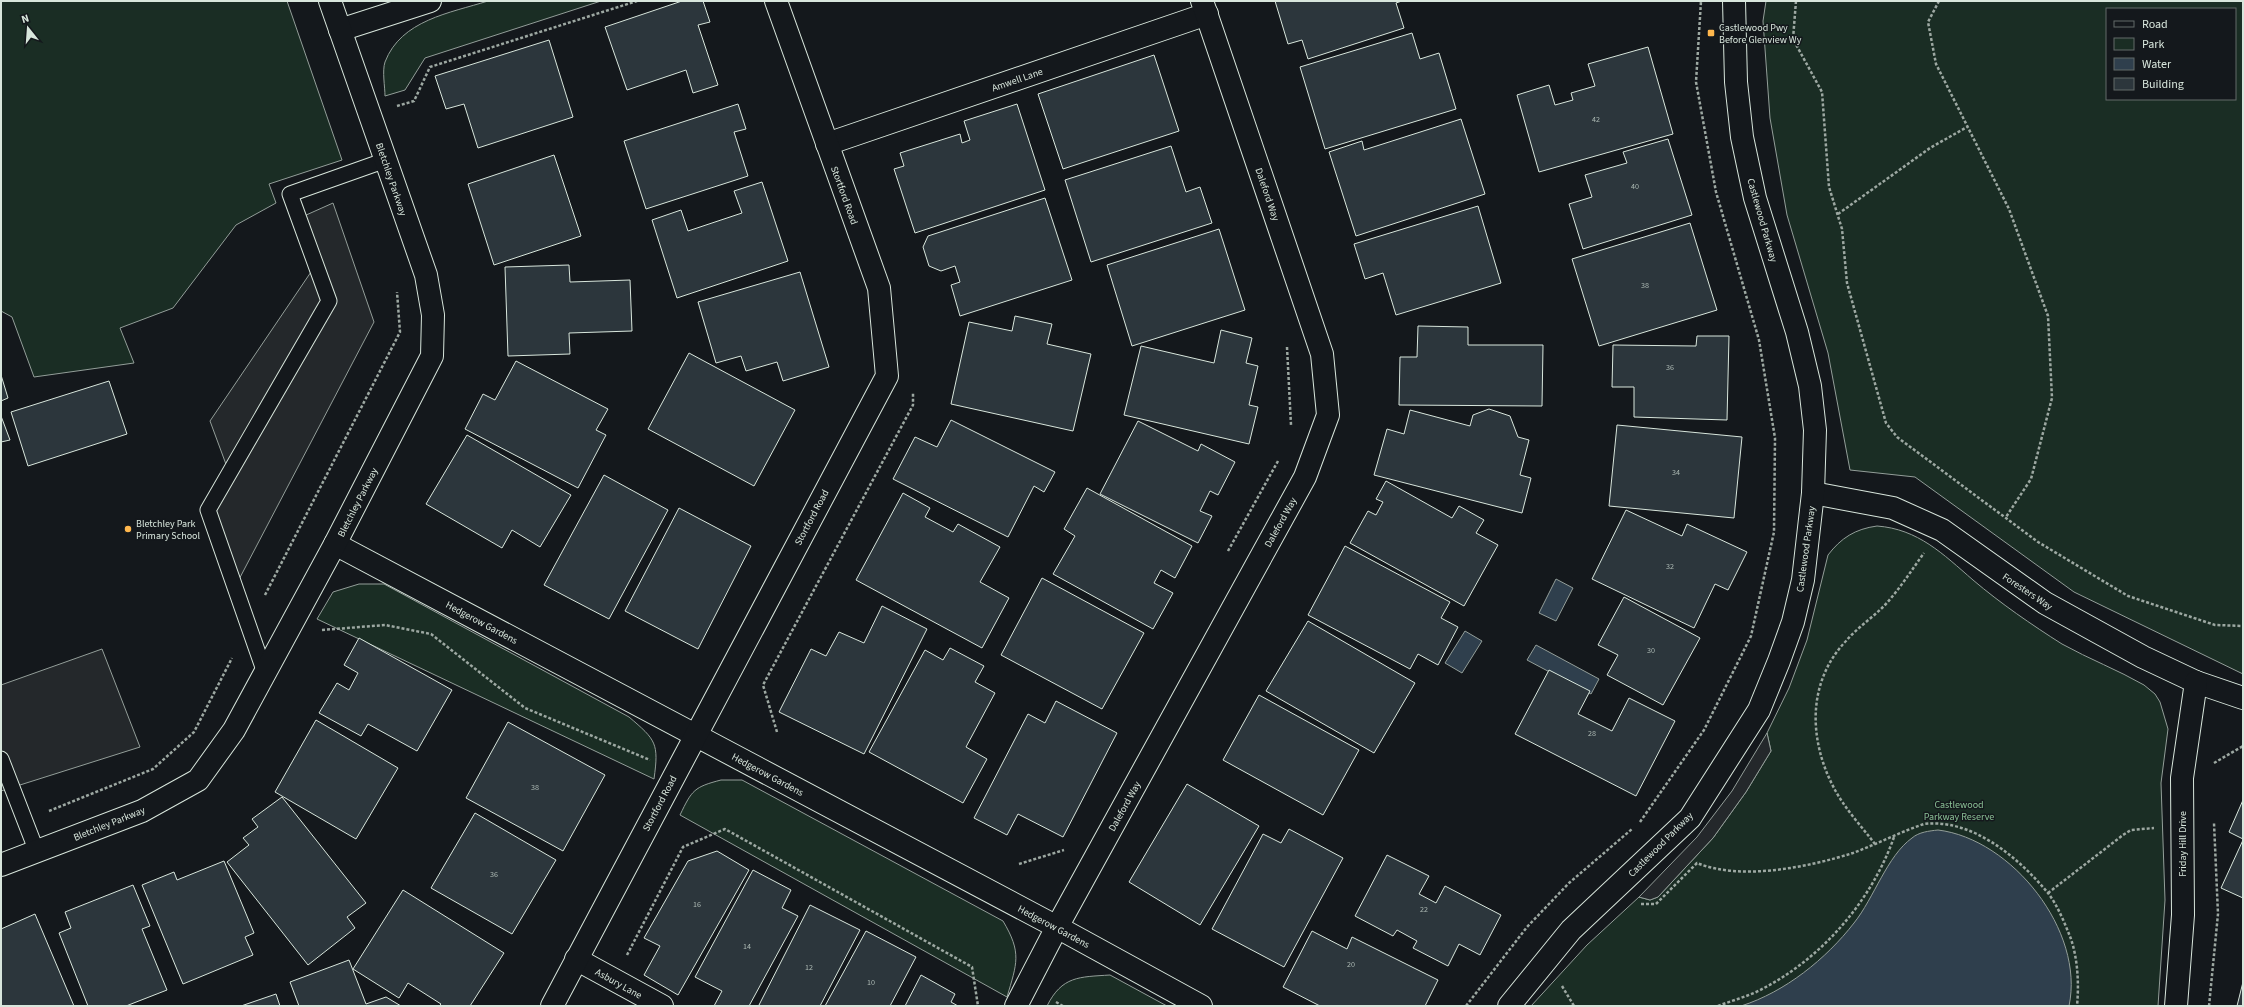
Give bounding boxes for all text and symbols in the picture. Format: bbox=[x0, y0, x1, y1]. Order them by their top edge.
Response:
north arrow bbox=[8, 8, 48, 48]
legend bbox=[2106, 8, 2236, 100]
text: N bbox=[20, 11, 31, 27]
text: Road bbox=[2142, 16, 2168, 33]
place label: Castlewood Pwy Before Glenview Wy bbox=[1719, 21, 1802, 47]
marker: Castlewood Pwy Before Glenview Wy bbox=[1706, 28, 1716, 38]
text: Park bbox=[2142, 36, 2164, 53]
text: Water bbox=[2142, 56, 2172, 73]
street label: Amwell Lane bbox=[990, 65, 1045, 95]
text: Building bbox=[2142, 76, 2184, 93]
house number: 42 bbox=[1592, 114, 1600, 125]
street label: Bletchley Parkway bbox=[372, 141, 410, 218]
street label: Stortford Road bbox=[827, 164, 861, 226]
street label: Daleford Way bbox=[1251, 166, 1283, 223]
street label: Castlewood Parkway bbox=[1743, 177, 1781, 264]
house number: 40 bbox=[1631, 181, 1639, 192]
house number: 38 bbox=[1641, 280, 1649, 291]
house number: 36 bbox=[1666, 362, 1674, 373]
street label: Bletchley Parkway bbox=[334, 465, 382, 540]
house number: 34 bbox=[1672, 467, 1680, 478]
street label: Stortford Road bbox=[791, 487, 832, 548]
street label: Daleford Way bbox=[1261, 495, 1301, 550]
street label: Castlewood Parkway bbox=[1793, 505, 1819, 593]
place label: Bletchley Park Primary School bbox=[136, 517, 200, 543]
marker: Bletchley Park Primary School bbox=[123, 524, 133, 534]
house number: 32 bbox=[1666, 561, 1674, 572]
street label: Foresters Way bbox=[2000, 570, 2056, 614]
street label: Hedgerow Gardens bbox=[443, 598, 520, 648]
house number: 30 bbox=[1647, 645, 1655, 656]
house number: 28 bbox=[1588, 728, 1596, 739]
street label: Hedgerow Gardens bbox=[729, 750, 806, 800]
street label: Stortford Road bbox=[639, 773, 680, 834]
street label: Daleford Way bbox=[1105, 779, 1145, 834]
house number: 38 bbox=[531, 782, 539, 793]
park label: Castlewood Parkway Reserve bbox=[1924, 798, 1994, 824]
street label: Bletchley Parkway bbox=[71, 803, 148, 845]
street label: Castlewood Parkway bbox=[1625, 809, 1697, 880]
street label: Friday Hill Drive bbox=[2176, 811, 2190, 877]
house number: 36 bbox=[490, 869, 498, 880]
house number: 16 bbox=[693, 899, 701, 910]
street label: Hedgerow Gardens bbox=[1015, 902, 1092, 952]
house number: 22 bbox=[1420, 904, 1428, 915]
house number: 14 bbox=[743, 941, 751, 952]
house number: 20 bbox=[1347, 959, 1355, 970]
house number: 12 bbox=[805, 962, 813, 973]
street label: Asbury Lane bbox=[593, 965, 644, 1003]
house number: 10 bbox=[867, 977, 875, 988]

